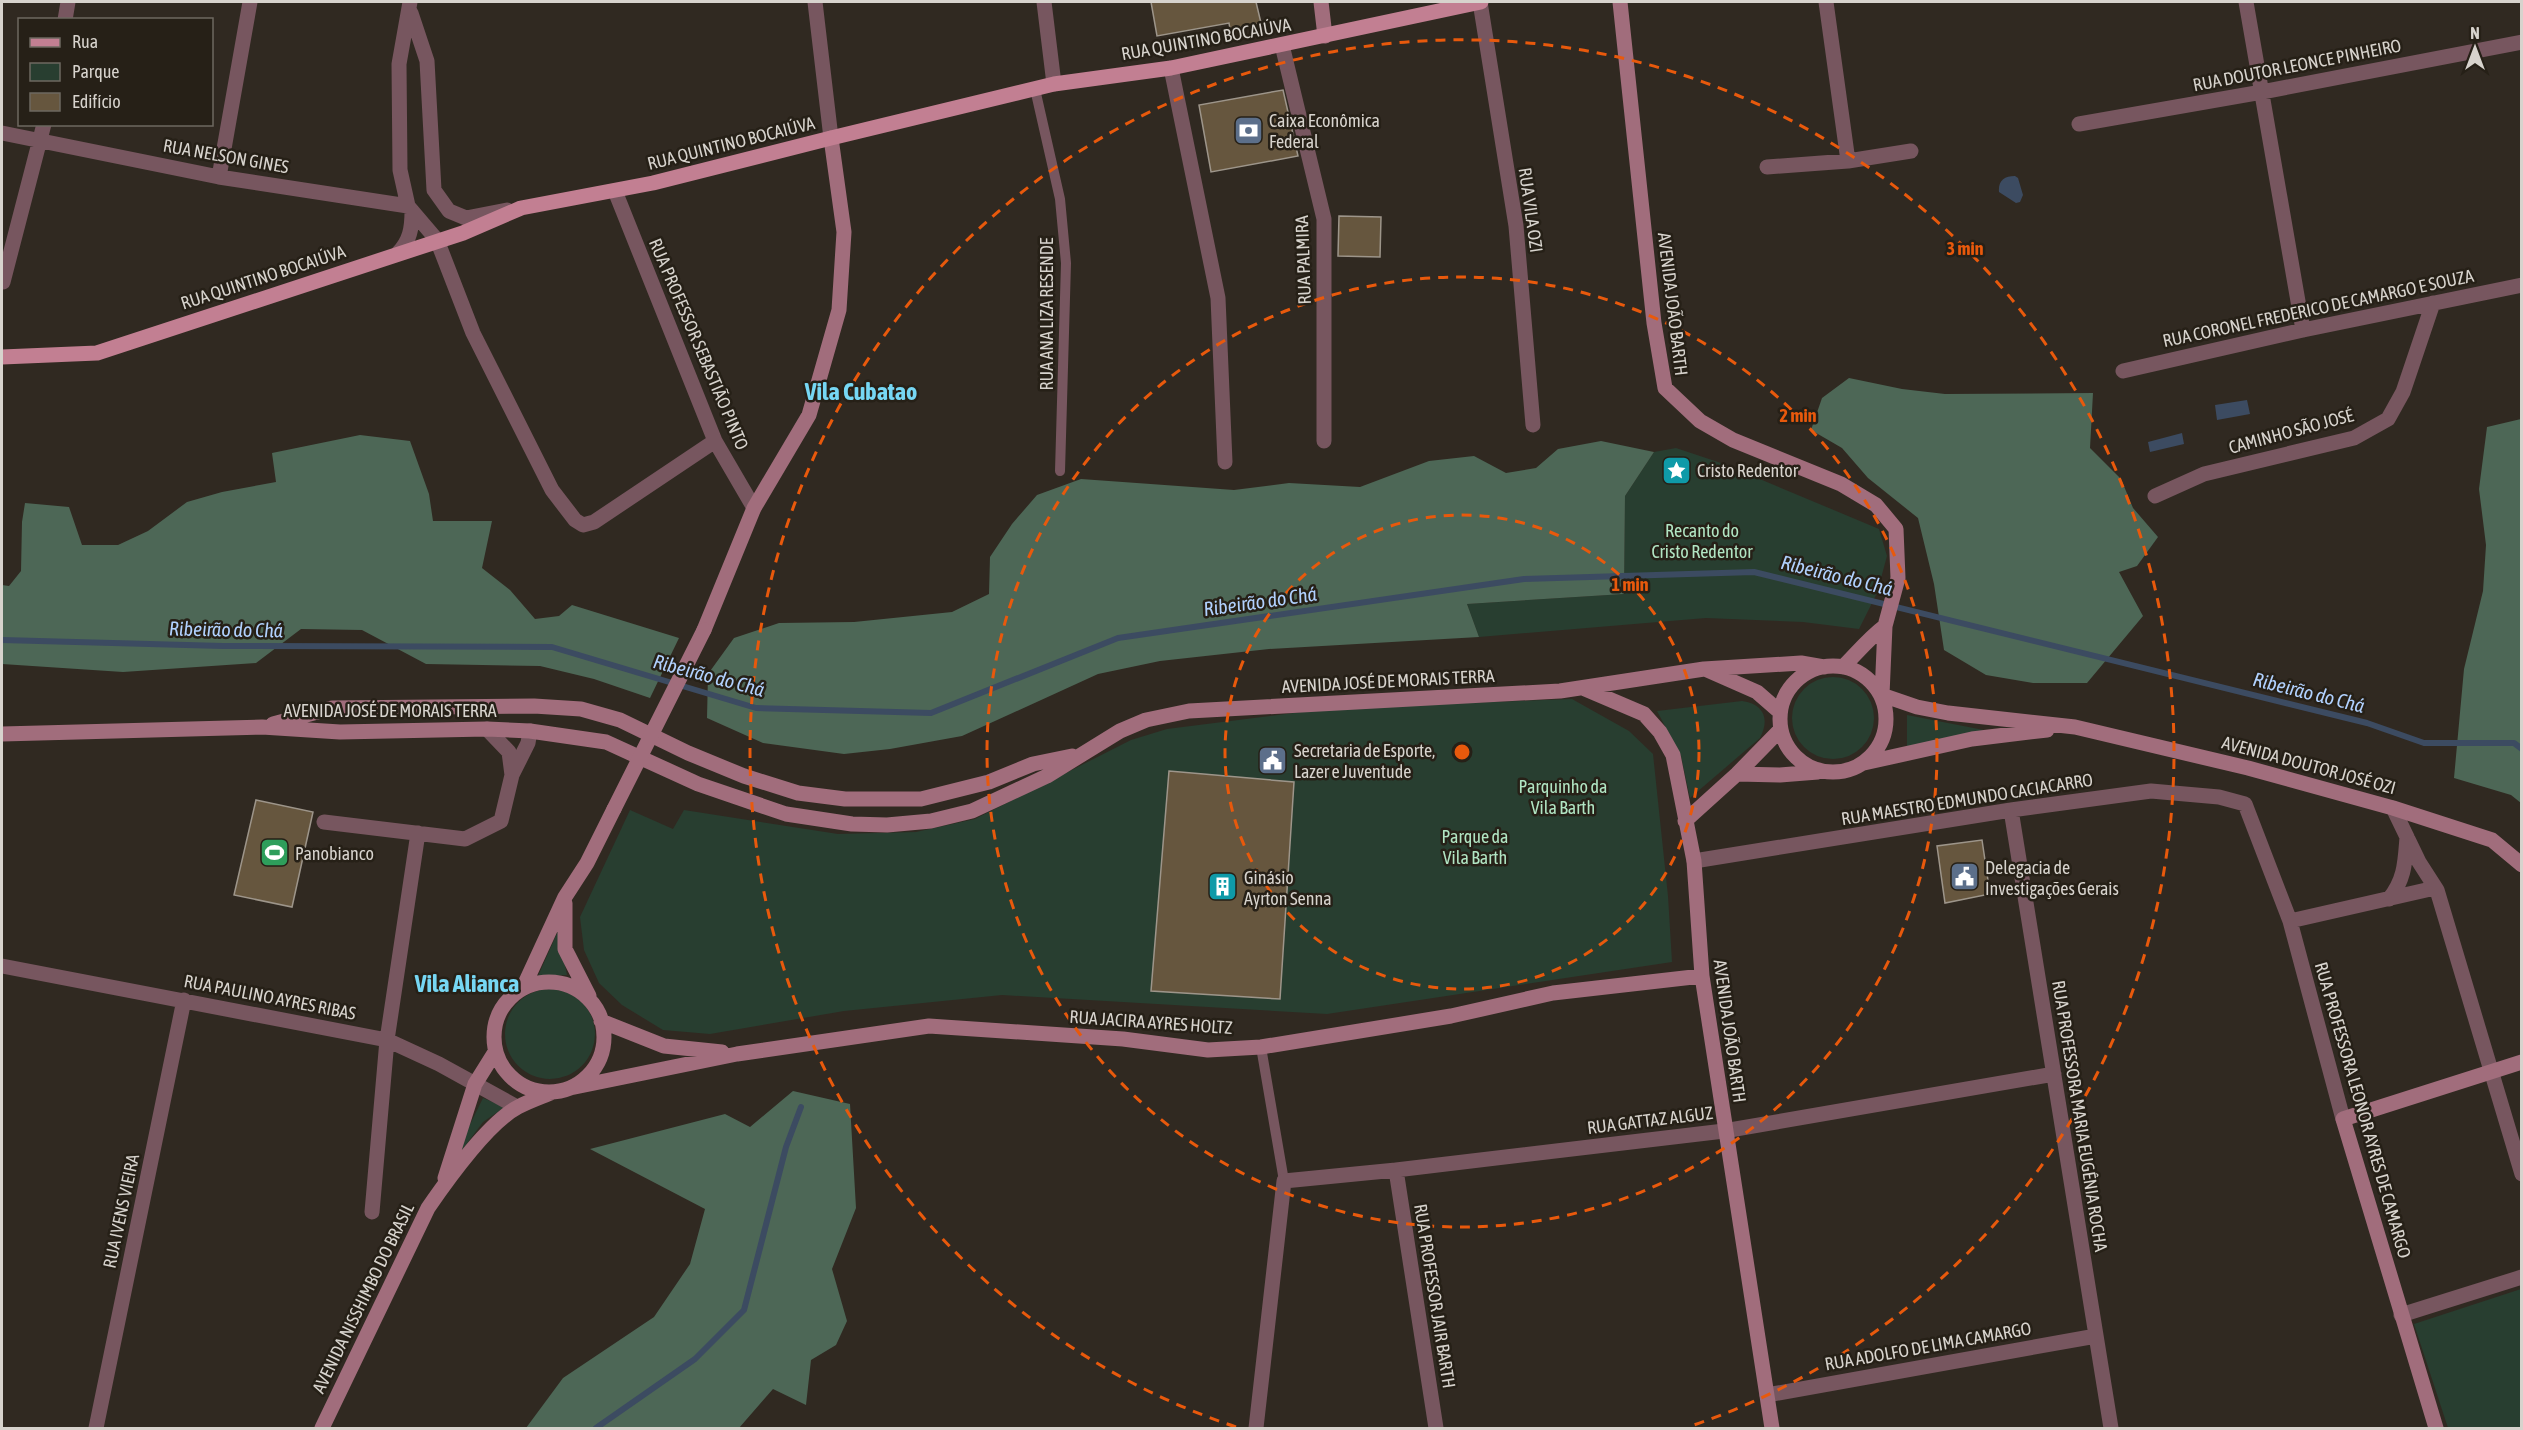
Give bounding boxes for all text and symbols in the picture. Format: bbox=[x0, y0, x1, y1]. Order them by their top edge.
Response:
street label: RUA QUINTINO BOCAIÚVA bbox=[1120, 14, 1293, 64]
legend bbox=[18, 18, 213, 126]
north arrow bbox=[2445, 18, 2505, 78]
text: N bbox=[2470, 24, 2480, 42]
text: Rua bbox=[72, 31, 98, 52]
street label: RUA DOUTOR LEONCE PINHEIRO bbox=[2191, 34, 2403, 96]
text: Parque bbox=[72, 61, 120, 82]
text: Edifício bbox=[72, 91, 121, 112]
place label: Caixa Econômica Federal bbox=[1269, 110, 1380, 152]
street label: RUA QUINTINO BOCAIÚVA bbox=[645, 112, 817, 174]
bank icon: Caixa Econômica Federal bbox=[1232, 114, 1264, 146]
street label: RUA NELSON GINES bbox=[161, 135, 291, 177]
street label: RUA VILA OZI bbox=[1515, 166, 1547, 254]
street label: RUA PALMIRA bbox=[1291, 215, 1315, 305]
street label: AVENIDA JOÃO BARTH bbox=[1654, 231, 1692, 377]
street label: RUA PROFESSOR SEBASTIÃO PINTO bbox=[645, 235, 753, 453]
street label: RUA ANA LIZA RESENDE bbox=[1036, 237, 1057, 390]
text: 3 min bbox=[1947, 238, 1984, 259]
street label: RUA QUINTINO BOCAIÚVA bbox=[178, 240, 348, 314]
street label: RUA CORONEL FREDERICO DE CAMARGO E SOUZA bbox=[2161, 265, 2476, 351]
district label: Vila Cubatao bbox=[804, 378, 917, 405]
street label: CAMINHO SÃO JOSÉ bbox=[2226, 404, 2356, 458]
text: 2 min bbox=[1780, 405, 1817, 426]
place icon: Cristo Redentor bbox=[1660, 454, 1692, 486]
place label: Cristo Redentor bbox=[1697, 460, 1799, 481]
park label: Recanto do Cristo Redentor bbox=[1651, 520, 1753, 562]
water label: Ribeirão do Chá bbox=[1779, 550, 1895, 600]
text: 1 min bbox=[1612, 574, 1649, 595]
water label: Ribeirão do Chá bbox=[1202, 582, 1318, 620]
water label: Ribeirão do Chá bbox=[169, 617, 283, 641]
water label: Ribeirão do Chá bbox=[651, 649, 767, 701]
street label: AVENIDA JOSÉ DE MORAIS TERRA bbox=[1281, 665, 1495, 697]
water label: Ribeirão do Chá bbox=[2251, 667, 2367, 717]
street label: AVENIDA JOSÉ DE MORAIS TERRA bbox=[283, 700, 497, 721]
street label: AVENIDA DOUTOR JOSÉ OZI bbox=[2220, 732, 2398, 798]
place label: Secretaria de Esporte, Lazer e Juventude bbox=[1294, 740, 1435, 782]
centre of rings bbox=[1452, 742, 1472, 762]
public building icon: Secretaria de Esporte, Lazer e Juventude bbox=[1257, 744, 1289, 776]
street label: RUA MAESTRO EDMUNDO CACIACARRO bbox=[1840, 769, 2094, 829]
park label: Parquinho da Vila Barth bbox=[1519, 776, 1607, 818]
park label: Parque da Vila Barth bbox=[1442, 826, 1508, 868]
sports icon: Panobianco bbox=[258, 837, 290, 869]
place label: Panobianco bbox=[295, 843, 374, 864]
place label: Delegacia de Investigações Gerais bbox=[1985, 857, 2119, 899]
public building icon: Delegacia de Investigações Gerais bbox=[1948, 861, 1980, 893]
place label: Ginásio Ayrton Senna bbox=[1244, 867, 1332, 909]
building icon: Ginásio Ayrton Senna bbox=[1207, 871, 1239, 903]
street label: AVENIDA JOÃO BARTH bbox=[1710, 958, 1750, 1104]
street label: RUA PROFESSORA LEONOR AYRES DE CAMARGO bbox=[2311, 959, 2415, 1261]
street label: RUA PAULINO AYRES RIBAS bbox=[182, 970, 358, 1024]
district label: Vila Alianca bbox=[414, 970, 519, 997]
street label: RUA PROFESSORA MARIA EUGÊNIA ROCHA bbox=[2048, 979, 2112, 1253]
street label: RUA JACIRA AYRES HOLTZ bbox=[1069, 1006, 1233, 1038]
street label: RUA GATTAZ ALGUZ bbox=[1586, 1102, 1714, 1138]
street label: RUA IVENS VIEIRA bbox=[99, 1152, 143, 1270]
street label: AVENIDA NISSHIMBO DO BRASIL bbox=[308, 1199, 418, 1397]
street label: RUA PROFESSOR JAIR BARTH bbox=[1410, 1202, 1460, 1390]
street label: RUA ADOLFO DE LIMA CAMARGO bbox=[1823, 1317, 2033, 1375]

